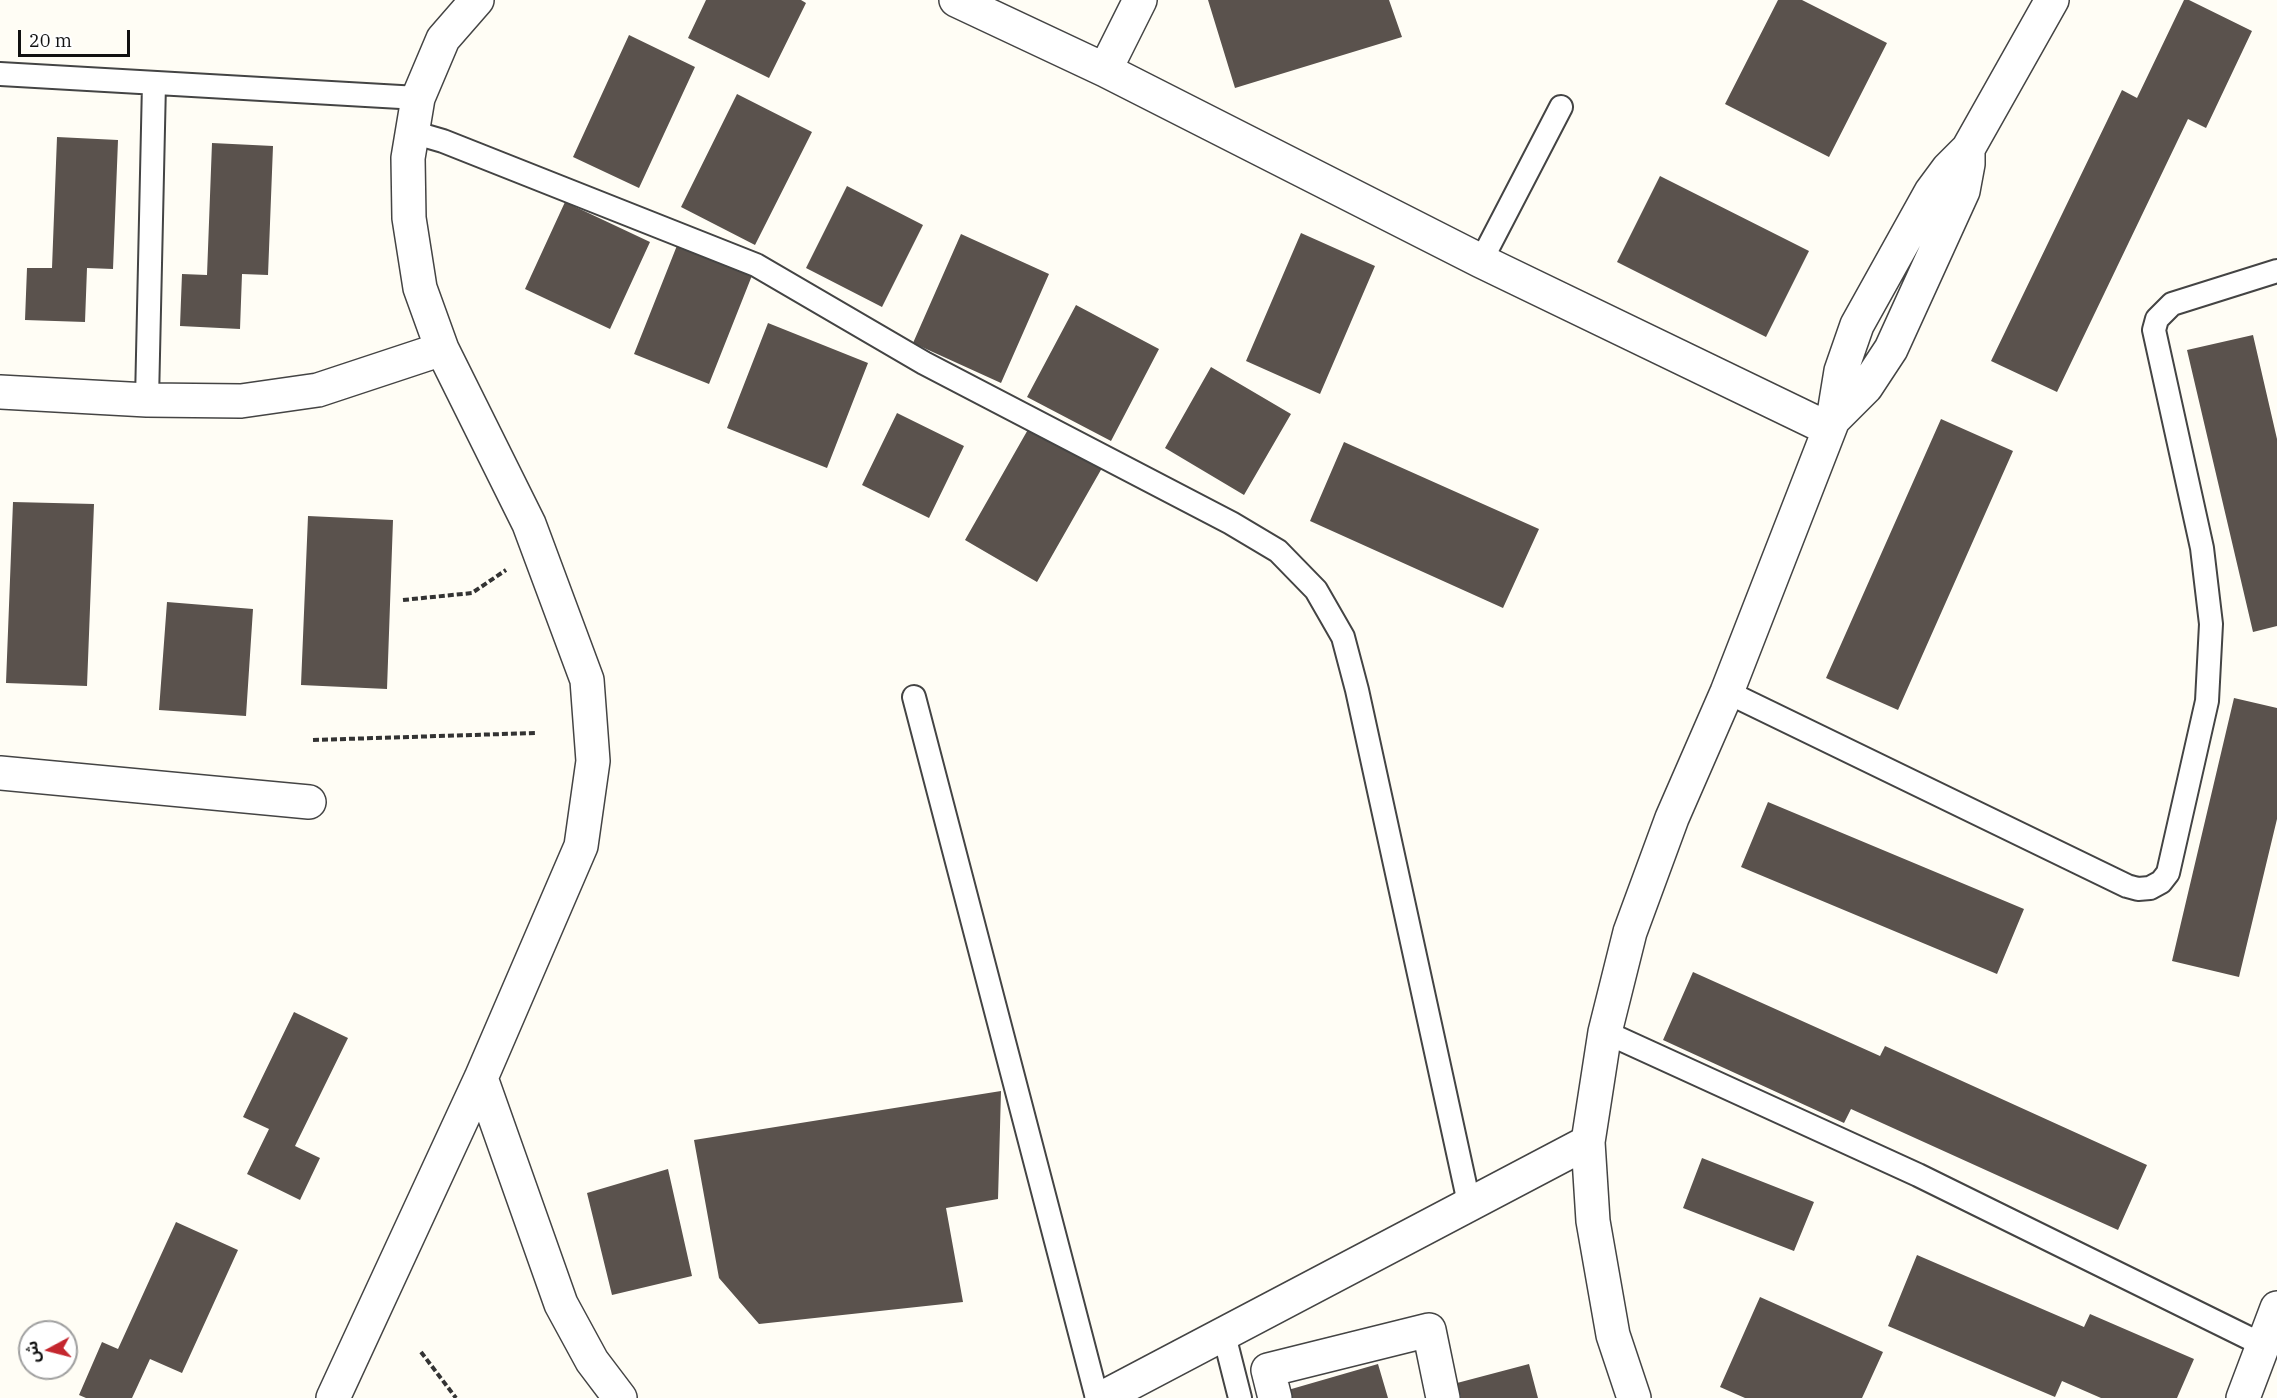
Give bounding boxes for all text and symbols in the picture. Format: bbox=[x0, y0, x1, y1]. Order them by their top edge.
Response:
scale bar bbox=[21, 18, 134, 56]
text: 20 m bbox=[29, 29, 72, 52]
north arrow bbox=[18, 1320, 78, 1380]
text: ش bbox=[21, 1340, 43, 1364]

